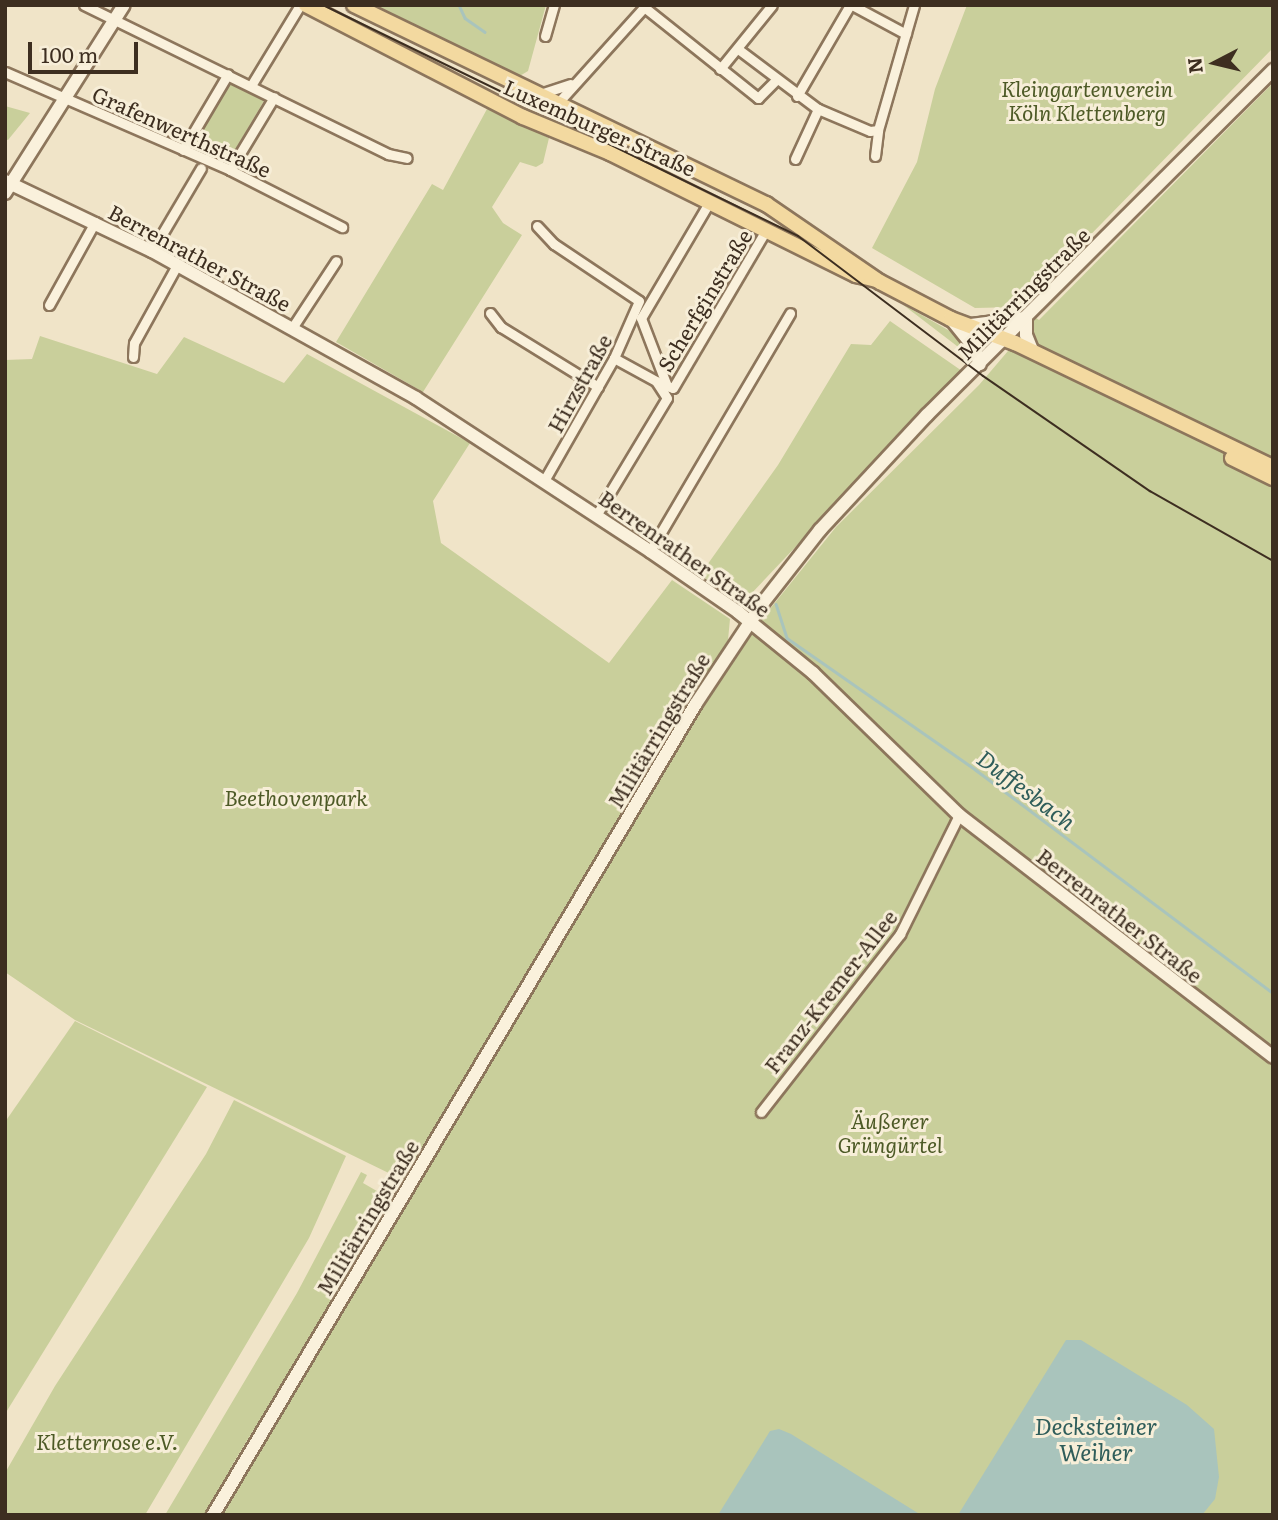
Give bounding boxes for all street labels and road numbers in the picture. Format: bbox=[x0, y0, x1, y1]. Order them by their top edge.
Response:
street label: Luxemburger Straße bbox=[500, 73, 700, 181]
street label: Grafenwerthstraße bbox=[89, 80, 275, 182]
street label: Berrenrather Straße bbox=[104, 198, 296, 316]
street label: Militärringstraße bbox=[952, 222, 1094, 364]
street label: Scherfginstraße bbox=[652, 224, 756, 376]
street label: Hirzstraße bbox=[542, 329, 616, 437]
street label: Berrenrather Straße bbox=[595, 484, 775, 622]
street label: Militärringstraße bbox=[602, 648, 714, 812]
street label: Berrenrather Straße bbox=[1032, 843, 1208, 987]
street label: Franz-Kremer-Allee bbox=[758, 904, 902, 1078]
street label: Militärringstraße bbox=[311, 1135, 423, 1299]

